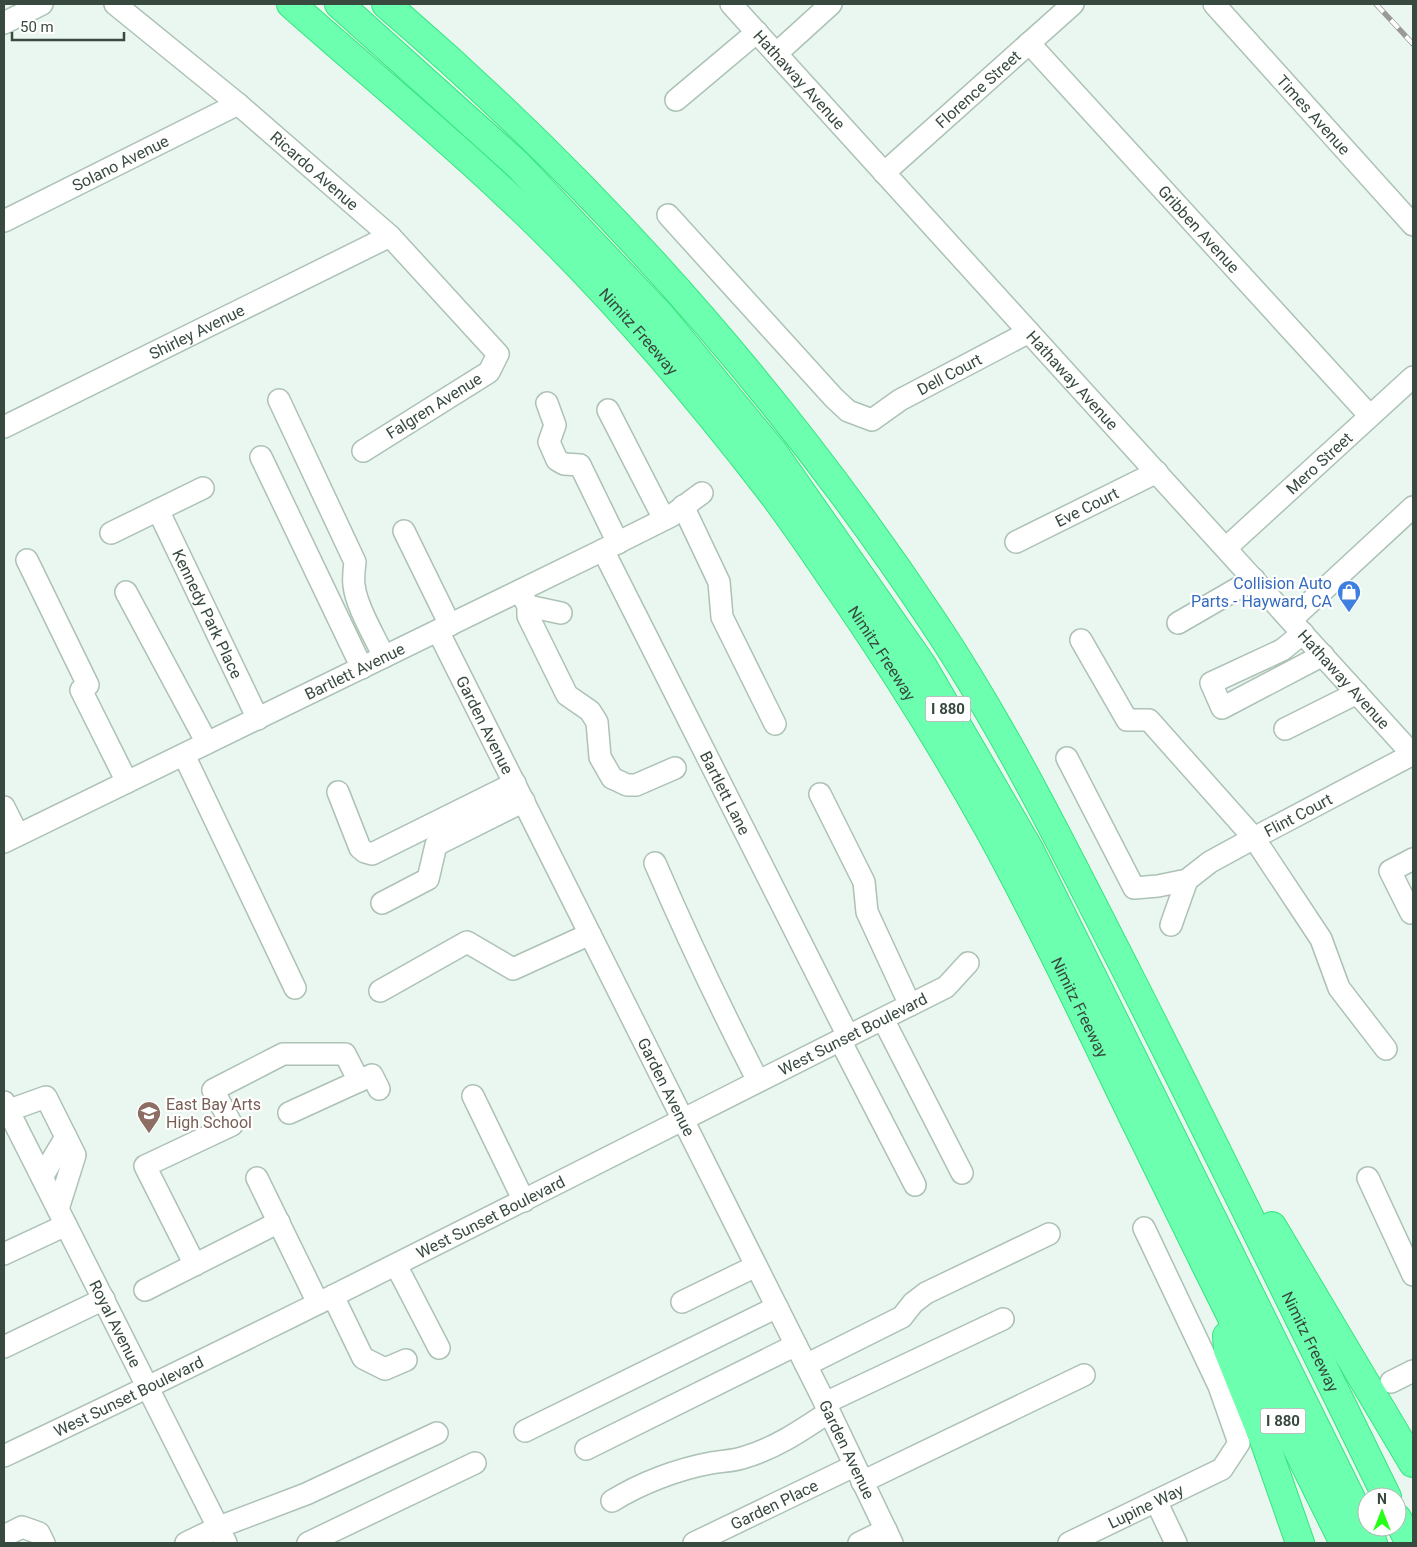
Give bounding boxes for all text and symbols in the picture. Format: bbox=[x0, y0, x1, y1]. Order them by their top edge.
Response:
scale bar bbox=[12, 10, 125, 42]
text: 50 m bbox=[20, 18, 54, 36]
street label: Hathaway Avenue bbox=[750, 26, 849, 133]
street label: Florence Street bbox=[932, 46, 1024, 132]
street label: Times Avenue bbox=[1273, 71, 1354, 158]
street label: Ricardo Avenue bbox=[267, 127, 363, 214]
street label: Solano Avenue bbox=[69, 131, 172, 195]
street label: Gribben Avenue bbox=[1154, 181, 1244, 277]
street label: Nimitz Freeway bbox=[595, 284, 682, 379]
street label: Shirley Avenue bbox=[146, 300, 247, 363]
street label: Hathaway Avenue bbox=[1023, 327, 1122, 434]
street label: Dell Court bbox=[914, 349, 985, 399]
street label: Falgren Avenue bbox=[383, 369, 485, 443]
street label: Mero Street bbox=[1282, 428, 1356, 498]
street label: Eve Court bbox=[1052, 483, 1122, 531]
street label: Kennedy Park Place bbox=[169, 546, 247, 681]
place label: Collision Auto Parts - Hayward, CA bbox=[1191, 574, 1333, 611]
shop icon: Collision Auto Parts - Hayward, CA bbox=[1336, 579, 1362, 613]
street label: Nimitz Freeway bbox=[844, 602, 920, 704]
street label: Hathaway Avenue bbox=[1294, 626, 1394, 733]
street label: Bartlett Avenue bbox=[301, 639, 408, 704]
street label: Garden Avenue bbox=[452, 673, 518, 777]
road number: I 880 bbox=[926, 696, 970, 722]
street label: Bartlett Lane bbox=[696, 748, 754, 838]
street label: Flint Court bbox=[1261, 789, 1335, 840]
street label: Nimitz Freeway bbox=[1047, 954, 1113, 1061]
street label: West Sunset Boulevard bbox=[775, 989, 930, 1079]
street label: Garden Avenue bbox=[634, 1035, 699, 1139]
place label: East Bay Arts High School bbox=[166, 1095, 261, 1132]
school or university icon: East Bay Arts High School bbox=[136, 1100, 162, 1134]
street label: West Sunset Boulevard bbox=[413, 1172, 568, 1262]
street label: Royal Avenue bbox=[86, 1277, 145, 1370]
street label: Nimitz Freeway bbox=[1278, 1288, 1343, 1395]
street label: West Sunset Boulevard bbox=[51, 1352, 206, 1440]
street label: Garden Avenue bbox=[815, 1397, 879, 1502]
road number: I 880 bbox=[1260, 1408, 1306, 1434]
street label: Garden Place bbox=[727, 1475, 821, 1534]
street label: Lupine Way bbox=[1105, 1480, 1187, 1532]
north arrow bbox=[1357, 1487, 1407, 1537]
text: N bbox=[1377, 1491, 1387, 1507]

